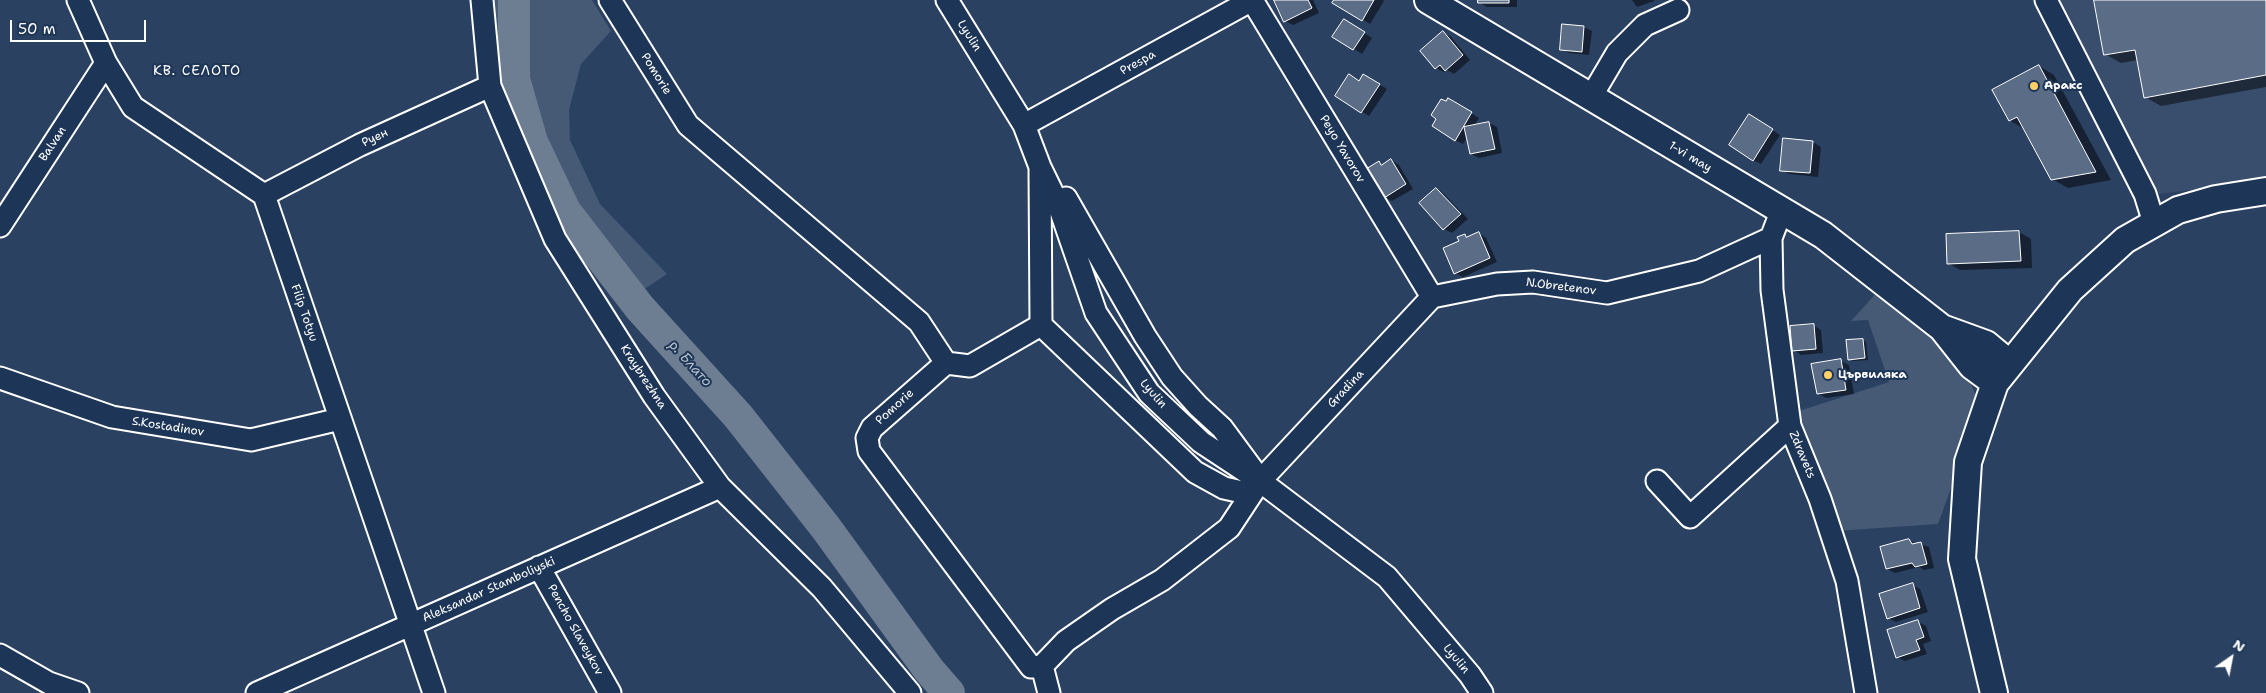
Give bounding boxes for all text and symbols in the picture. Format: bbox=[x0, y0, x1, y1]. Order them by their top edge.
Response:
scale bar bbox=[12, 10, 149, 42]
street label: Lyulin bbox=[954, 18, 984, 54]
text: 50 m bbox=[18, 19, 56, 39]
street label: Prespa bbox=[1118, 47, 1158, 79]
street label: Pomorie bbox=[638, 50, 674, 98]
district label: КВ. СЕЛОТО bbox=[152, 63, 242, 79]
place label: Аракс bbox=[2044, 79, 2083, 93]
marker: Аракс bbox=[2028, 80, 2040, 92]
street label: Peyo Yavorov bbox=[1316, 113, 1368, 185]
street label: Balvan bbox=[36, 124, 70, 164]
street label: Руен bbox=[360, 126, 390, 150]
street label: 1-vi may bbox=[1666, 139, 1714, 175]
street label: N.Obretenov bbox=[1525, 276, 1597, 298]
street label: Filip Totyu bbox=[287, 282, 321, 344]
water label: р. Блато bbox=[665, 337, 715, 391]
street label: Kraybrezhna bbox=[617, 342, 669, 412]
street label: Gradina bbox=[1325, 367, 1367, 411]
place label: Цървиляка bbox=[1838, 368, 1907, 382]
marker: Цървиляка bbox=[1822, 369, 1834, 381]
street label: Lyulin bbox=[1136, 376, 1170, 412]
street label: Pomorie bbox=[873, 386, 917, 428]
street label: S.Kostadinov bbox=[131, 414, 205, 440]
street label: Zdravets bbox=[1786, 429, 1818, 481]
street label: Aleksandar Stamboliyski bbox=[420, 554, 558, 626]
street label: Pencho Slaveykov bbox=[544, 582, 606, 678]
north arrow bbox=[2206, 633, 2256, 683]
text: N bbox=[2230, 635, 2249, 656]
street label: Lyulin bbox=[1440, 641, 1472, 677]

